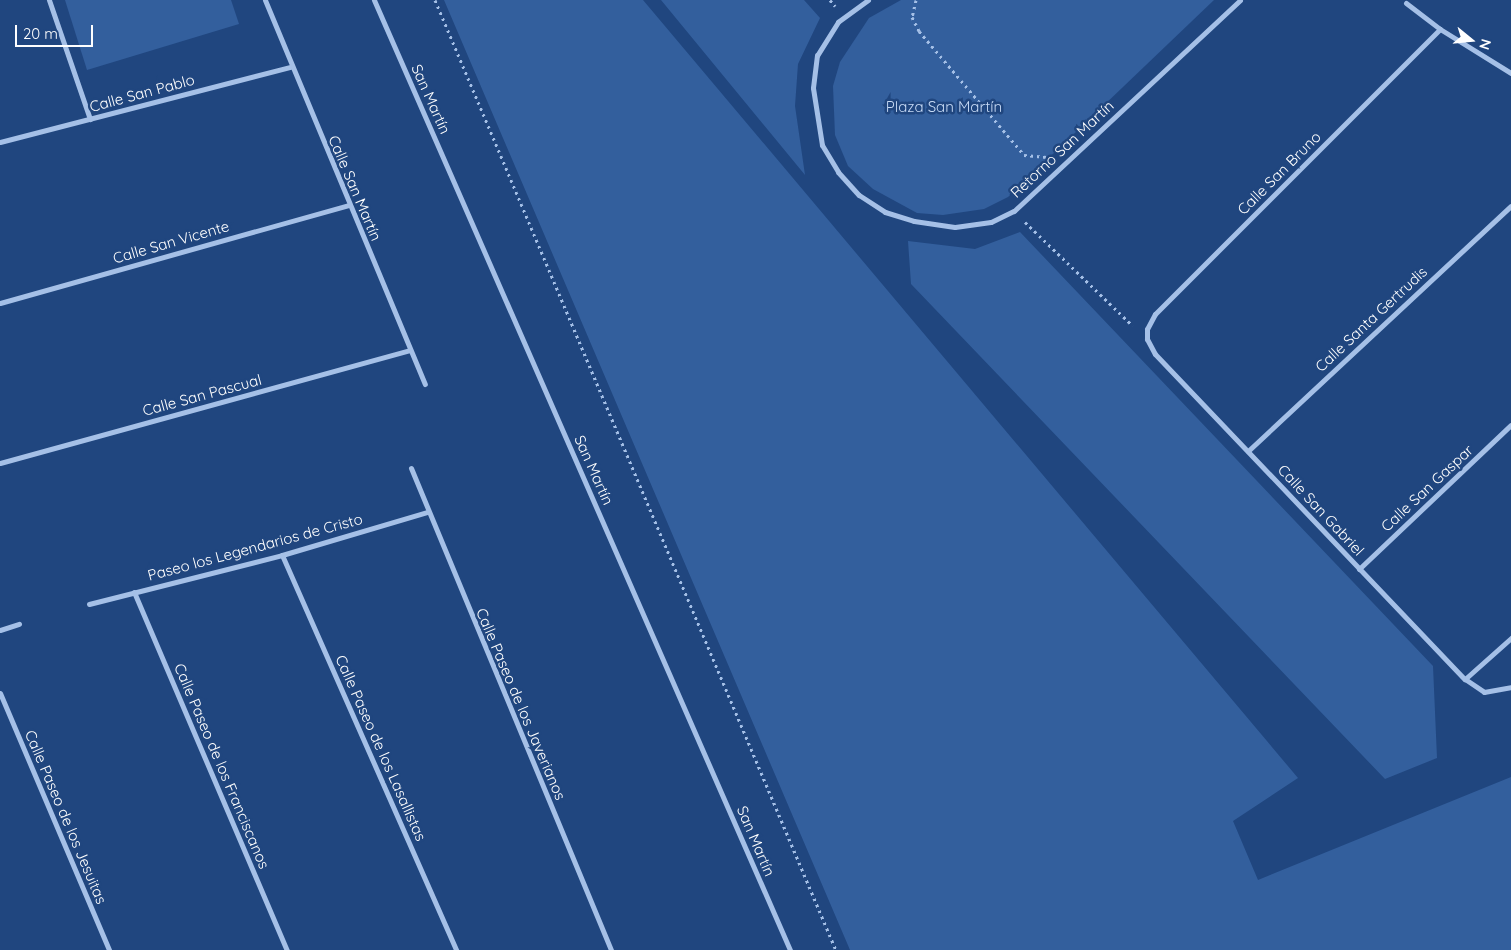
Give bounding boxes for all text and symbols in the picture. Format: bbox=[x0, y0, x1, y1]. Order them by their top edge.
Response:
scale bar bbox=[18, 15, 95, 47]
north arrow bbox=[1446, 15, 1496, 65]
text: 20 m bbox=[23, 24, 58, 43]
text: N bbox=[1475, 37, 1495, 52]
street label: San Martín bbox=[408, 61, 454, 137]
street label: Calle San Pablo bbox=[88, 70, 196, 116]
street label: Retorno San Martín bbox=[1007, 97, 1117, 201]
park label: Plaza San Martín bbox=[886, 98, 1002, 116]
street label: Calle San Bruno bbox=[1234, 128, 1324, 218]
street label: Calle San Martín bbox=[325, 133, 385, 243]
street label: Calle San Vicente bbox=[111, 217, 231, 267]
street label: Calle Santa Gertrudis bbox=[1311, 263, 1431, 375]
street label: Calle San Pascual bbox=[141, 370, 263, 420]
street label: San Martín bbox=[571, 432, 617, 508]
street label: Calle San Gaspar bbox=[1377, 441, 1477, 535]
street label: Calle San Gabriel bbox=[1274, 461, 1368, 559]
street label: Paseo los Legendarios de Cristo bbox=[146, 510, 364, 584]
street label: Calle Paseo de los Javerianos bbox=[472, 605, 570, 803]
street label: Calle Paseo de los Lasallistas bbox=[332, 652, 430, 844]
street label: Calle Paseo de los Franciscanos bbox=[170, 661, 274, 871]
street label: Calle Paseo de los Jesuitas bbox=[21, 727, 111, 907]
street label: San Martín bbox=[733, 803, 779, 879]

